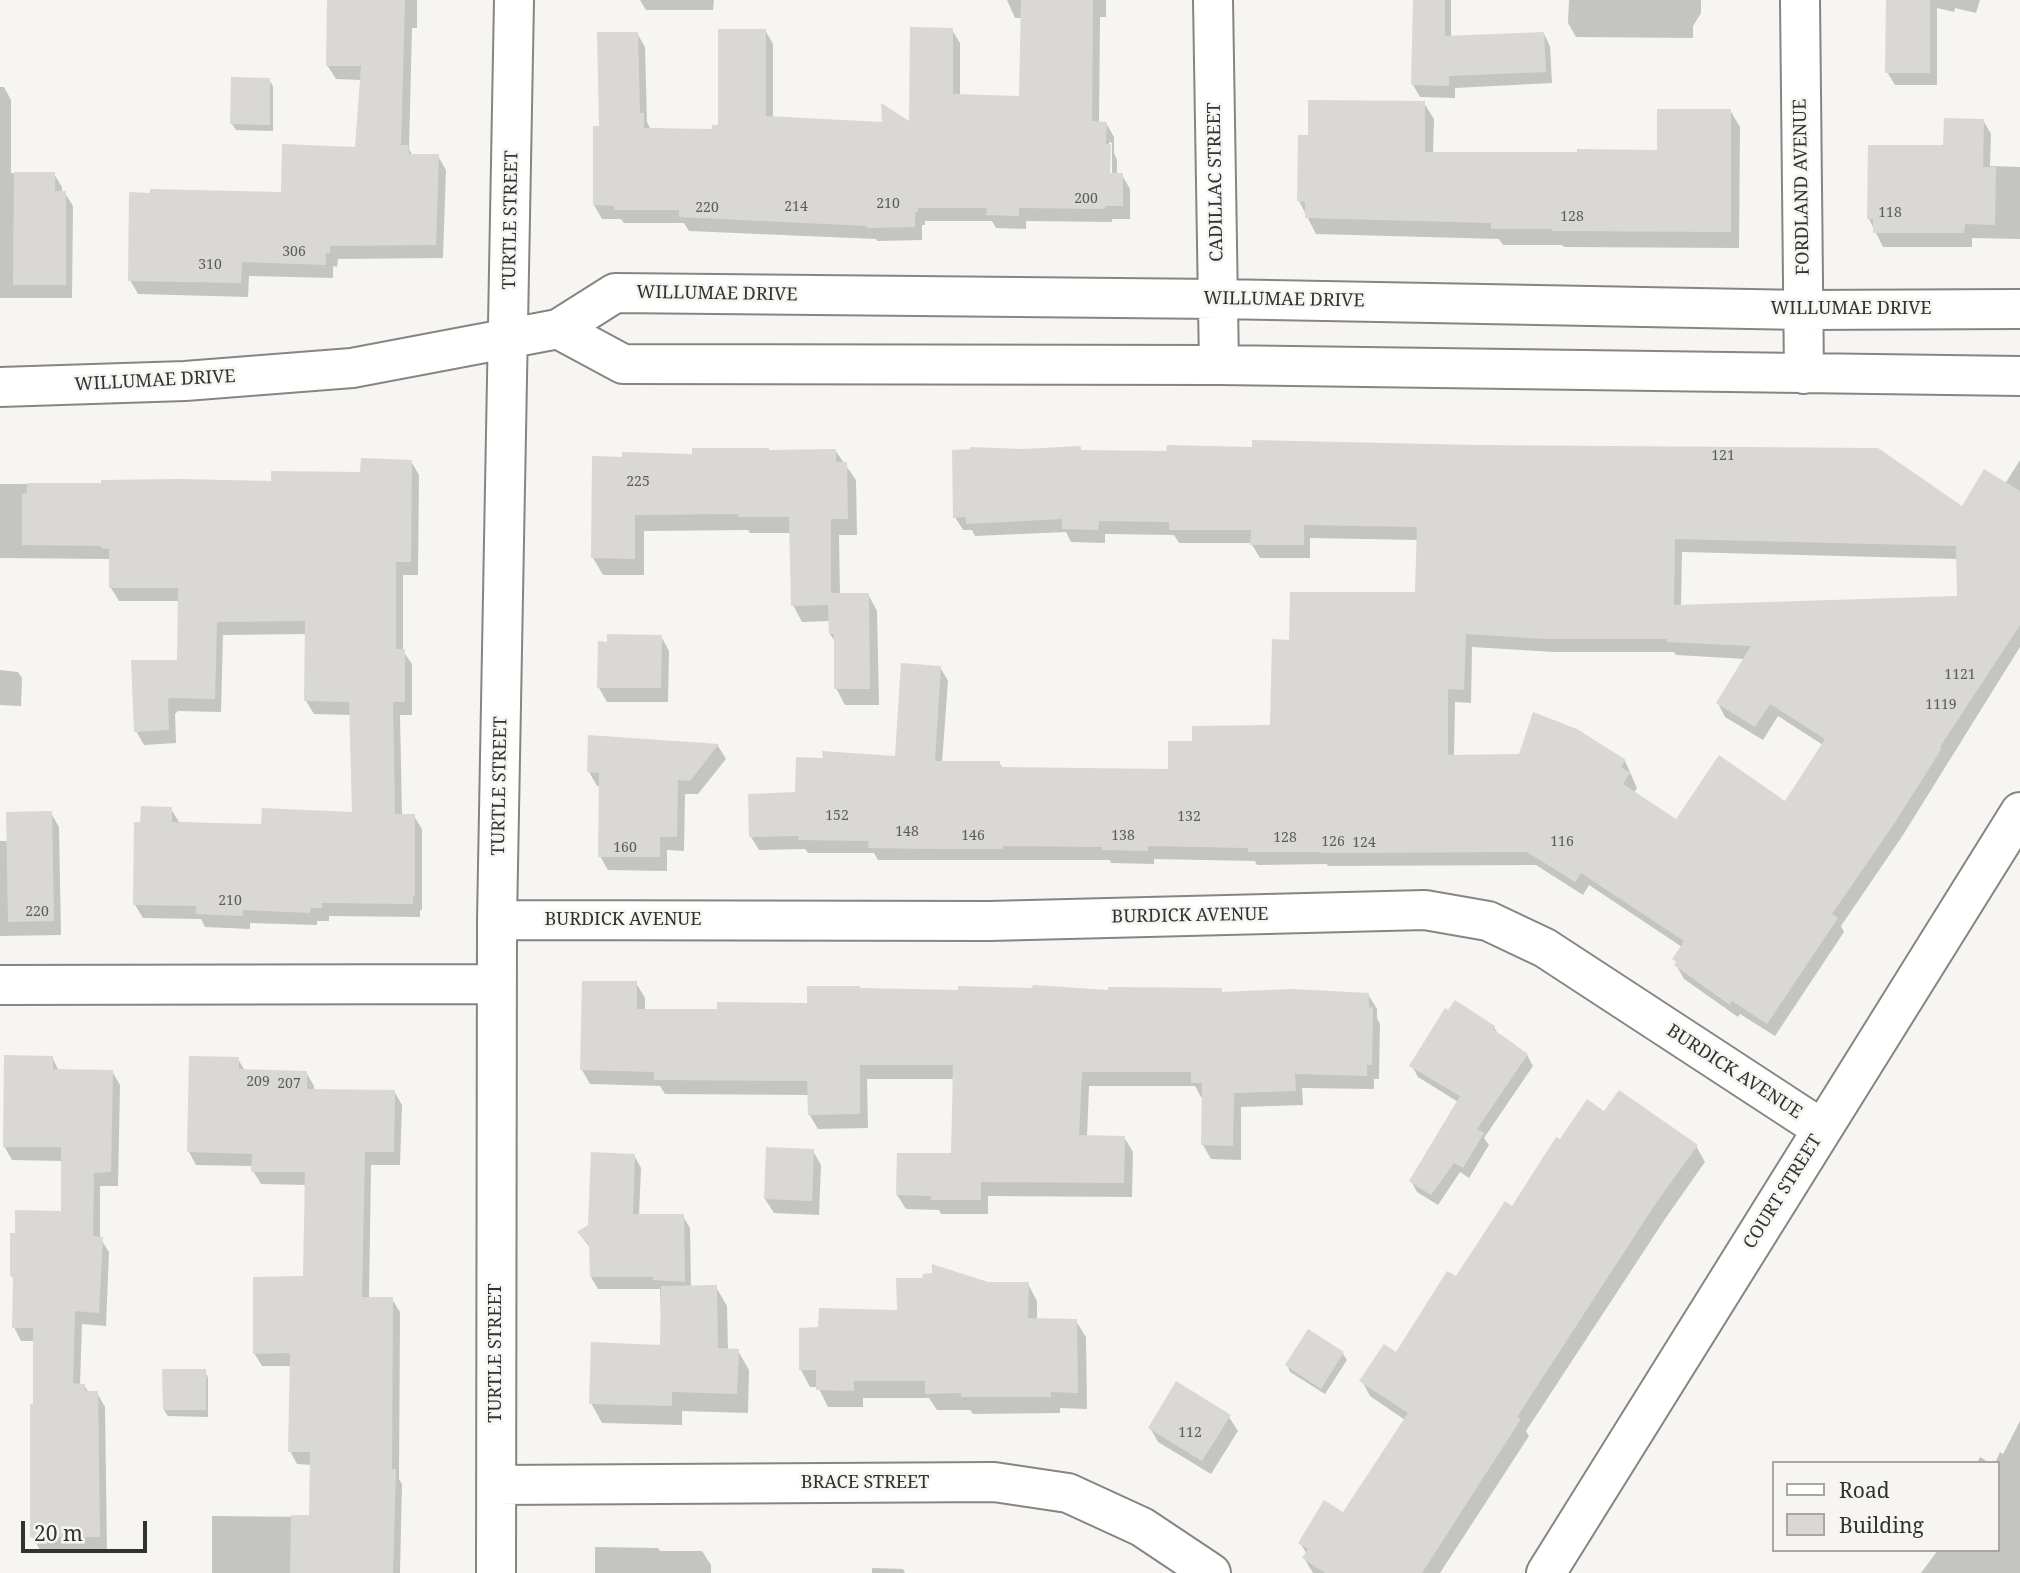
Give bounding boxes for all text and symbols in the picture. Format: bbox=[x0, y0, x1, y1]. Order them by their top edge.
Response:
street label: FORDLAND AVENUE bbox=[1790, 98, 1814, 276]
street label: CADILLAC STREET bbox=[1204, 102, 1228, 262]
street label: TURTLE STREET bbox=[499, 150, 523, 290]
house number: 200 bbox=[1074, 191, 1098, 207]
house number: 210 bbox=[876, 196, 900, 212]
house number: 214 bbox=[784, 199, 808, 215]
house number: 220 bbox=[695, 200, 719, 216]
house number: 118 bbox=[1878, 205, 1902, 221]
house number: 128 bbox=[1560, 209, 1584, 225]
house number: 306 bbox=[282, 244, 306, 260]
house number: 310 bbox=[198, 257, 222, 273]
street label: WILLUMAE DRIVE bbox=[636, 282, 798, 306]
street label: WILLUMAE DRIVE bbox=[1203, 288, 1365, 312]
street label: WILLUMAE DRIVE bbox=[1770, 298, 1932, 320]
street label: WILLUMAE DRIVE bbox=[74, 366, 236, 396]
house number: 121 bbox=[1711, 448, 1735, 464]
house number: 225 bbox=[626, 474, 650, 490]
house number: 1121 bbox=[1944, 667, 1976, 683]
house number: 1119 bbox=[1925, 697, 1957, 713]
street label: TURTLE STREET bbox=[488, 716, 512, 856]
house number: 152 bbox=[825, 808, 849, 824]
house number: 132 bbox=[1177, 809, 1201, 825]
house number: 148 bbox=[895, 824, 919, 840]
house number: 146 bbox=[961, 828, 985, 844]
house number: 138 bbox=[1111, 828, 1135, 844]
house number: 128 bbox=[1273, 830, 1297, 846]
house number: 126 bbox=[1321, 834, 1345, 850]
house number: 116 bbox=[1550, 834, 1574, 850]
house number: 124 bbox=[1352, 835, 1376, 851]
house number: 160 bbox=[613, 840, 637, 856]
house number: 210 bbox=[218, 893, 242, 909]
house number: 220 bbox=[25, 904, 49, 920]
street label: BURDICK AVENUE bbox=[1111, 904, 1269, 928]
street label: BURDICK AVENUE bbox=[545, 909, 701, 931]
street label: BURDICK AVENUE bbox=[1662, 1020, 1806, 1124]
house number: 209 bbox=[246, 1074, 270, 1090]
house number: 207 bbox=[277, 1076, 301, 1092]
street label: COURT STREET bbox=[1739, 1131, 1827, 1253]
street label: TURTLE STREET bbox=[485, 1283, 507, 1423]
house number: 112 bbox=[1178, 1425, 1202, 1441]
legend bbox=[1772, 1461, 1999, 1552]
street label: BRACE STREET bbox=[801, 1472, 929, 1494]
text: Road bbox=[1839, 1476, 1890, 1504]
scale bar bbox=[24, 1506, 150, 1550]
text: Building bbox=[1839, 1511, 1924, 1539]
text: 20 m bbox=[34, 1519, 83, 1547]

